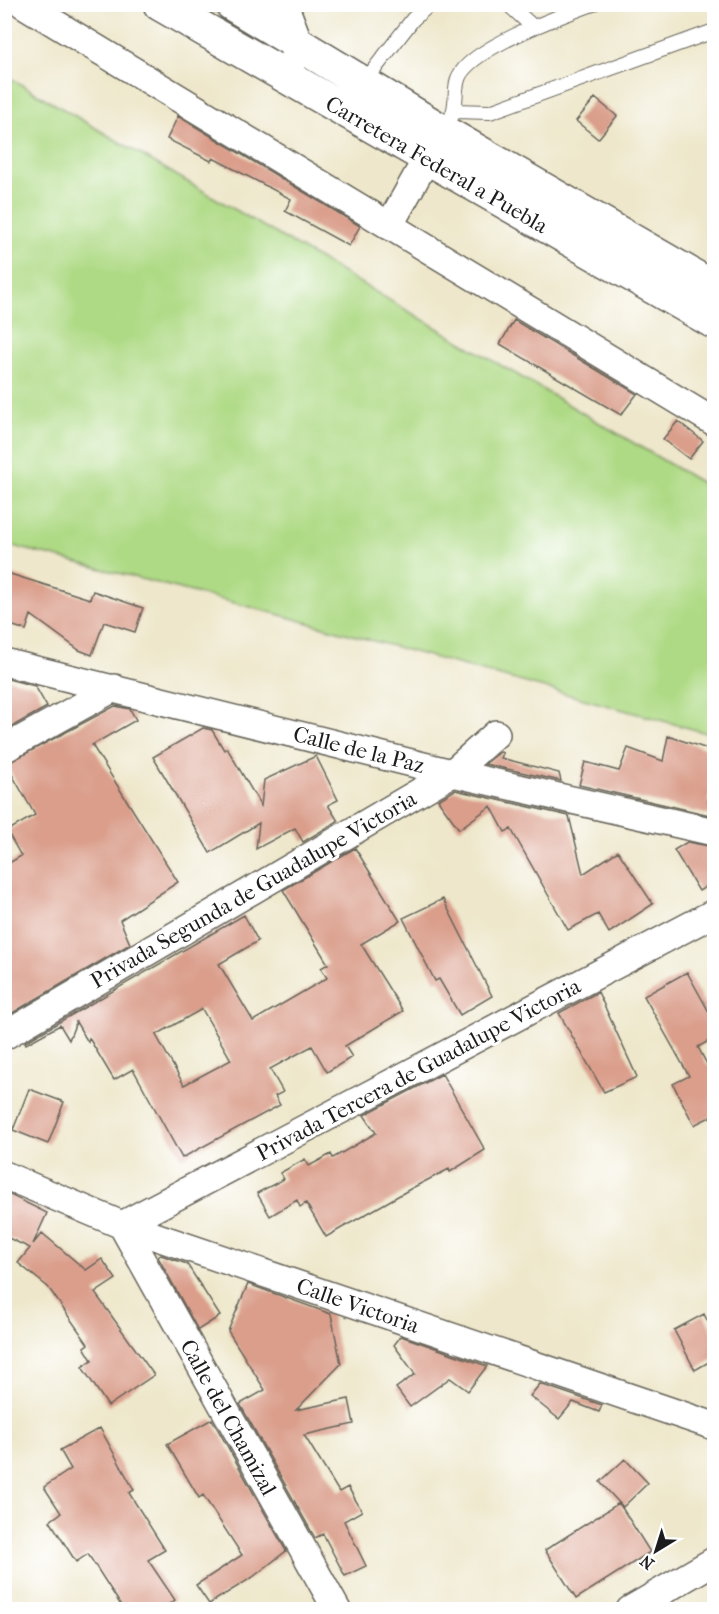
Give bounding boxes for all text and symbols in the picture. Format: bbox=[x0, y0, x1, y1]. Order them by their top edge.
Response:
street label: Carretera Federal a Puebla bbox=[321, 91, 553, 240]
street label: Calle de la Paz bbox=[291, 721, 427, 779]
street label: Privada Segunda de Guadalupe Victoria bbox=[86, 785, 422, 994]
street label: Privada Tercera de Guadalupe Victoria bbox=[252, 973, 586, 1167]
street label: Calle Victoria bbox=[293, 1273, 423, 1339]
street label: Calle del Chamizal bbox=[175, 1335, 282, 1500]
north arrow bbox=[626, 1521, 686, 1581]
text: N bbox=[636, 1551, 658, 1574]

